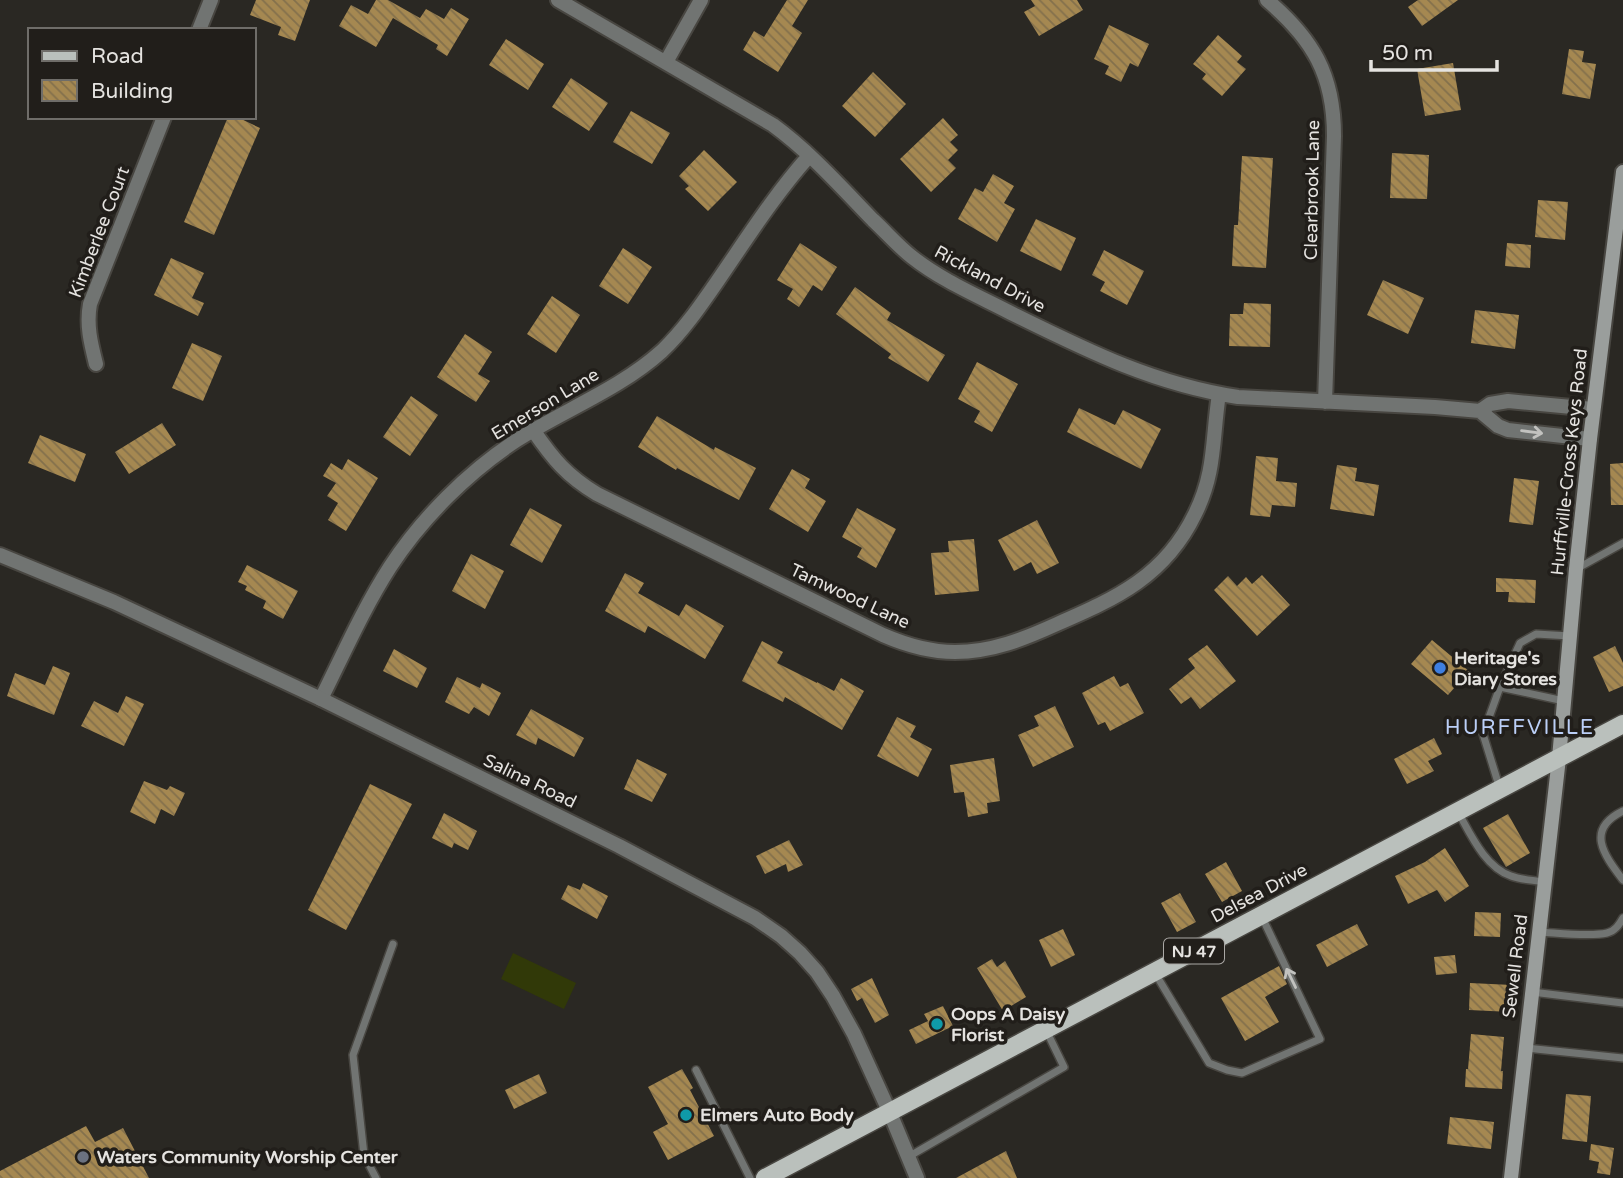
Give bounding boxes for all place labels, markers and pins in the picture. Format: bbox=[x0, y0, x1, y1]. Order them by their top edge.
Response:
place label: Heritage's Diary Stores bbox=[1454, 647, 1557, 690]
marker: Heritage's Diary Stores bbox=[1432, 660, 1448, 676]
place label: Oops A Daisy Florist bbox=[951, 1003, 1066, 1046]
marker: Oops A Daisy Florist bbox=[929, 1016, 945, 1032]
place label: Elmers Auto Body bbox=[700, 1104, 854, 1126]
marker: Elmers Auto Body bbox=[678, 1107, 694, 1123]
place label: Waters Community Worship Center bbox=[97, 1146, 399, 1168]
marker: Waters Community Worship Center bbox=[75, 1149, 91, 1165]

